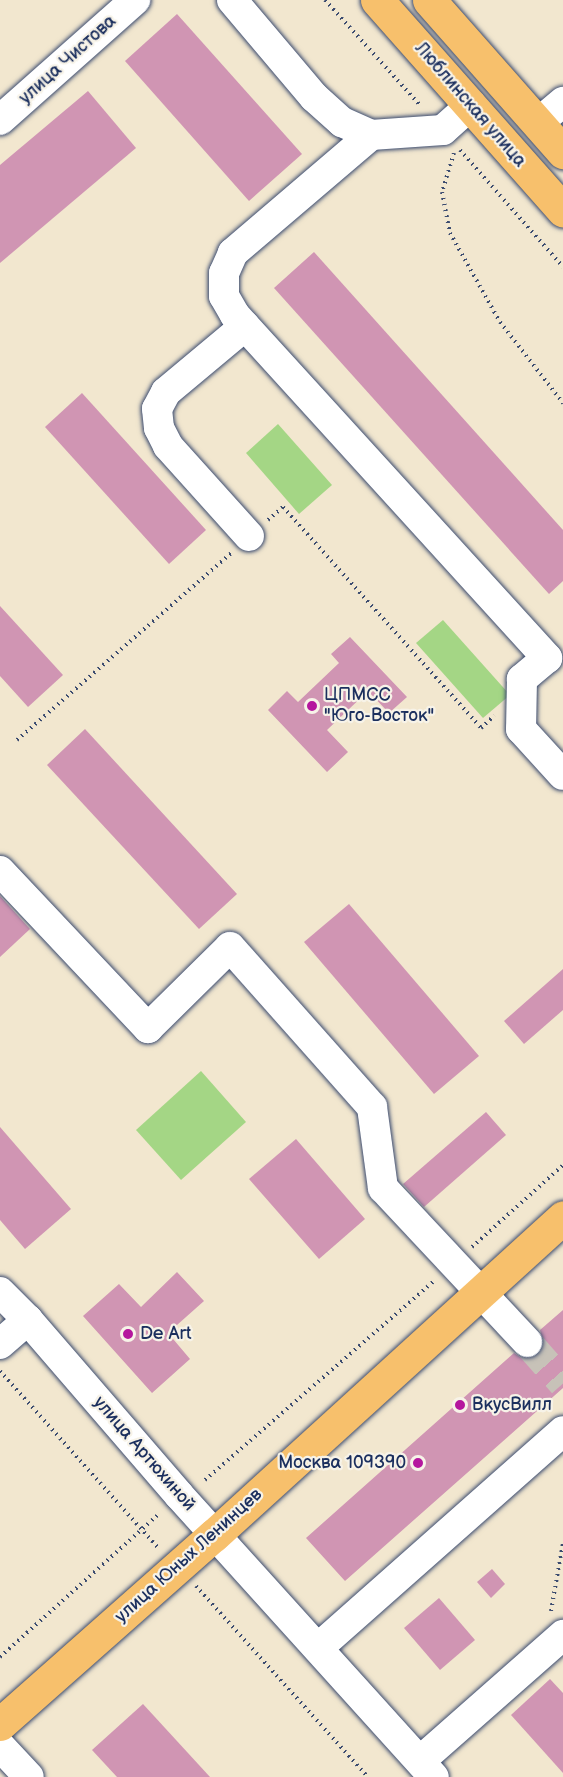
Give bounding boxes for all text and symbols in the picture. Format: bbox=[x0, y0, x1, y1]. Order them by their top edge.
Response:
street label: улица Чистова bbox=[15, 11, 121, 109]
street label: Люблинская улица bbox=[410, 38, 530, 172]
place label: ЦПМСС "Юго-Восток" bbox=[324, 685, 434, 728]
marker: ЦПМСС "Юго-Восток" bbox=[305, 699, 319, 713]
place label: De Art bbox=[140, 1323, 192, 1345]
marker: De Art bbox=[121, 1327, 135, 1341]
street label: улица Артюхиной bbox=[88, 1392, 200, 1516]
place label: ВкусВилл bbox=[472, 1394, 552, 1416]
marker: ВкусВилл bbox=[453, 1398, 467, 1412]
place label: Москва 109390 bbox=[278, 1452, 406, 1474]
marker: Москва 109390 bbox=[411, 1456, 425, 1470]
street label: улица Юных Ленинцев bbox=[111, 1484, 267, 1628]

